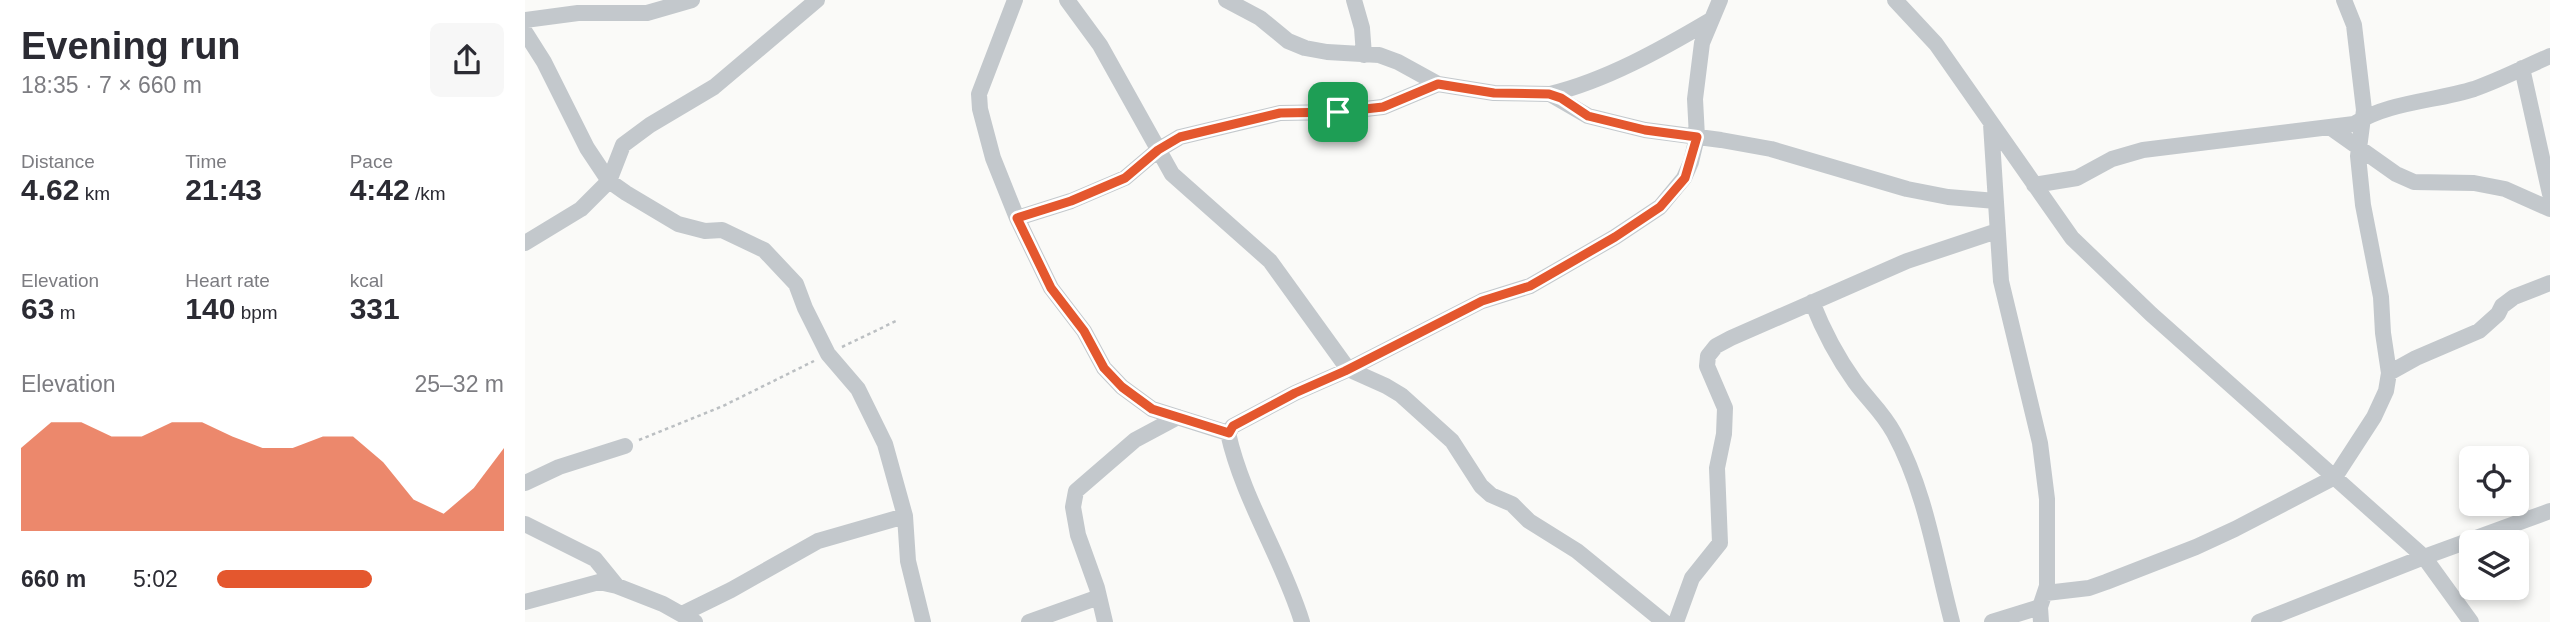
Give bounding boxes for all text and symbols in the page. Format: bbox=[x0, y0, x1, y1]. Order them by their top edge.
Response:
button: share bbox=[430, 23, 504, 97]
text: Evening run bbox=[21, 25, 241, 67]
text: 18:35 · 7 × 660 m bbox=[21, 72, 202, 98]
pin bbox=[1308, 82, 1368, 142]
icon: arrive bbox=[1319, 93, 1357, 131]
text: Distance bbox=[21, 151, 95, 172]
text: Time bbox=[185, 151, 227, 172]
text: Pace bbox=[350, 151, 393, 172]
text: 4.62 bbox=[21, 173, 79, 206]
text: 21:43 bbox=[185, 173, 262, 206]
text: 4:42 bbox=[350, 173, 410, 206]
text: km bbox=[79, 183, 110, 204]
text: /km bbox=[410, 183, 446, 204]
text: Elevation bbox=[21, 270, 99, 291]
text: Heart rate bbox=[185, 270, 270, 291]
text: kcal bbox=[350, 270, 383, 291]
text: 63 bbox=[21, 292, 54, 325]
text: 140 bbox=[185, 292, 235, 325]
text: 331 bbox=[350, 292, 400, 325]
text: m bbox=[54, 302, 75, 323]
text: bpm bbox=[235, 302, 278, 323]
text: Elevation bbox=[21, 371, 116, 397]
text: 25–32 m bbox=[414, 371, 504, 397]
map controls bbox=[2459, 446, 2529, 600]
button: locate bbox=[2459, 446, 2529, 516]
button: layers bbox=[2459, 530, 2529, 600]
text: 660 m bbox=[21, 566, 86, 592]
text: 5:02 bbox=[133, 566, 178, 592]

